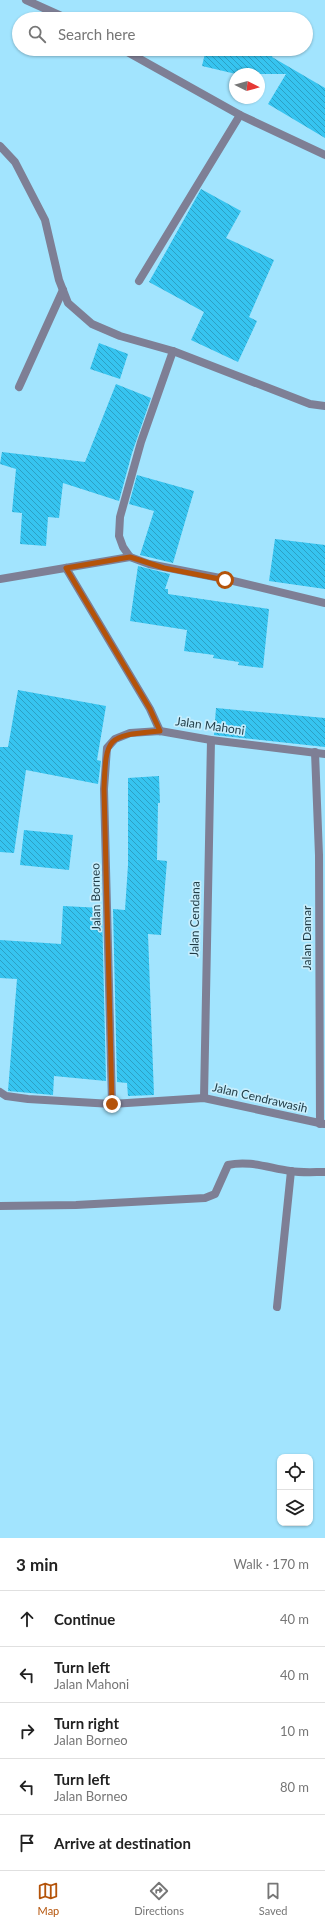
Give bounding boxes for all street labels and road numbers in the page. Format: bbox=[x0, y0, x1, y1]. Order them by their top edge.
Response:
street label: Jalan Mahoni bbox=[175, 713, 246, 738]
street label: Jalan Borneo bbox=[87, 863, 104, 931]
street label: Jalan Cendana bbox=[186, 881, 203, 957]
street label: Jalan Damar bbox=[299, 905, 314, 970]
street label: Jalan Cendrawasih bbox=[211, 1079, 309, 1116]

